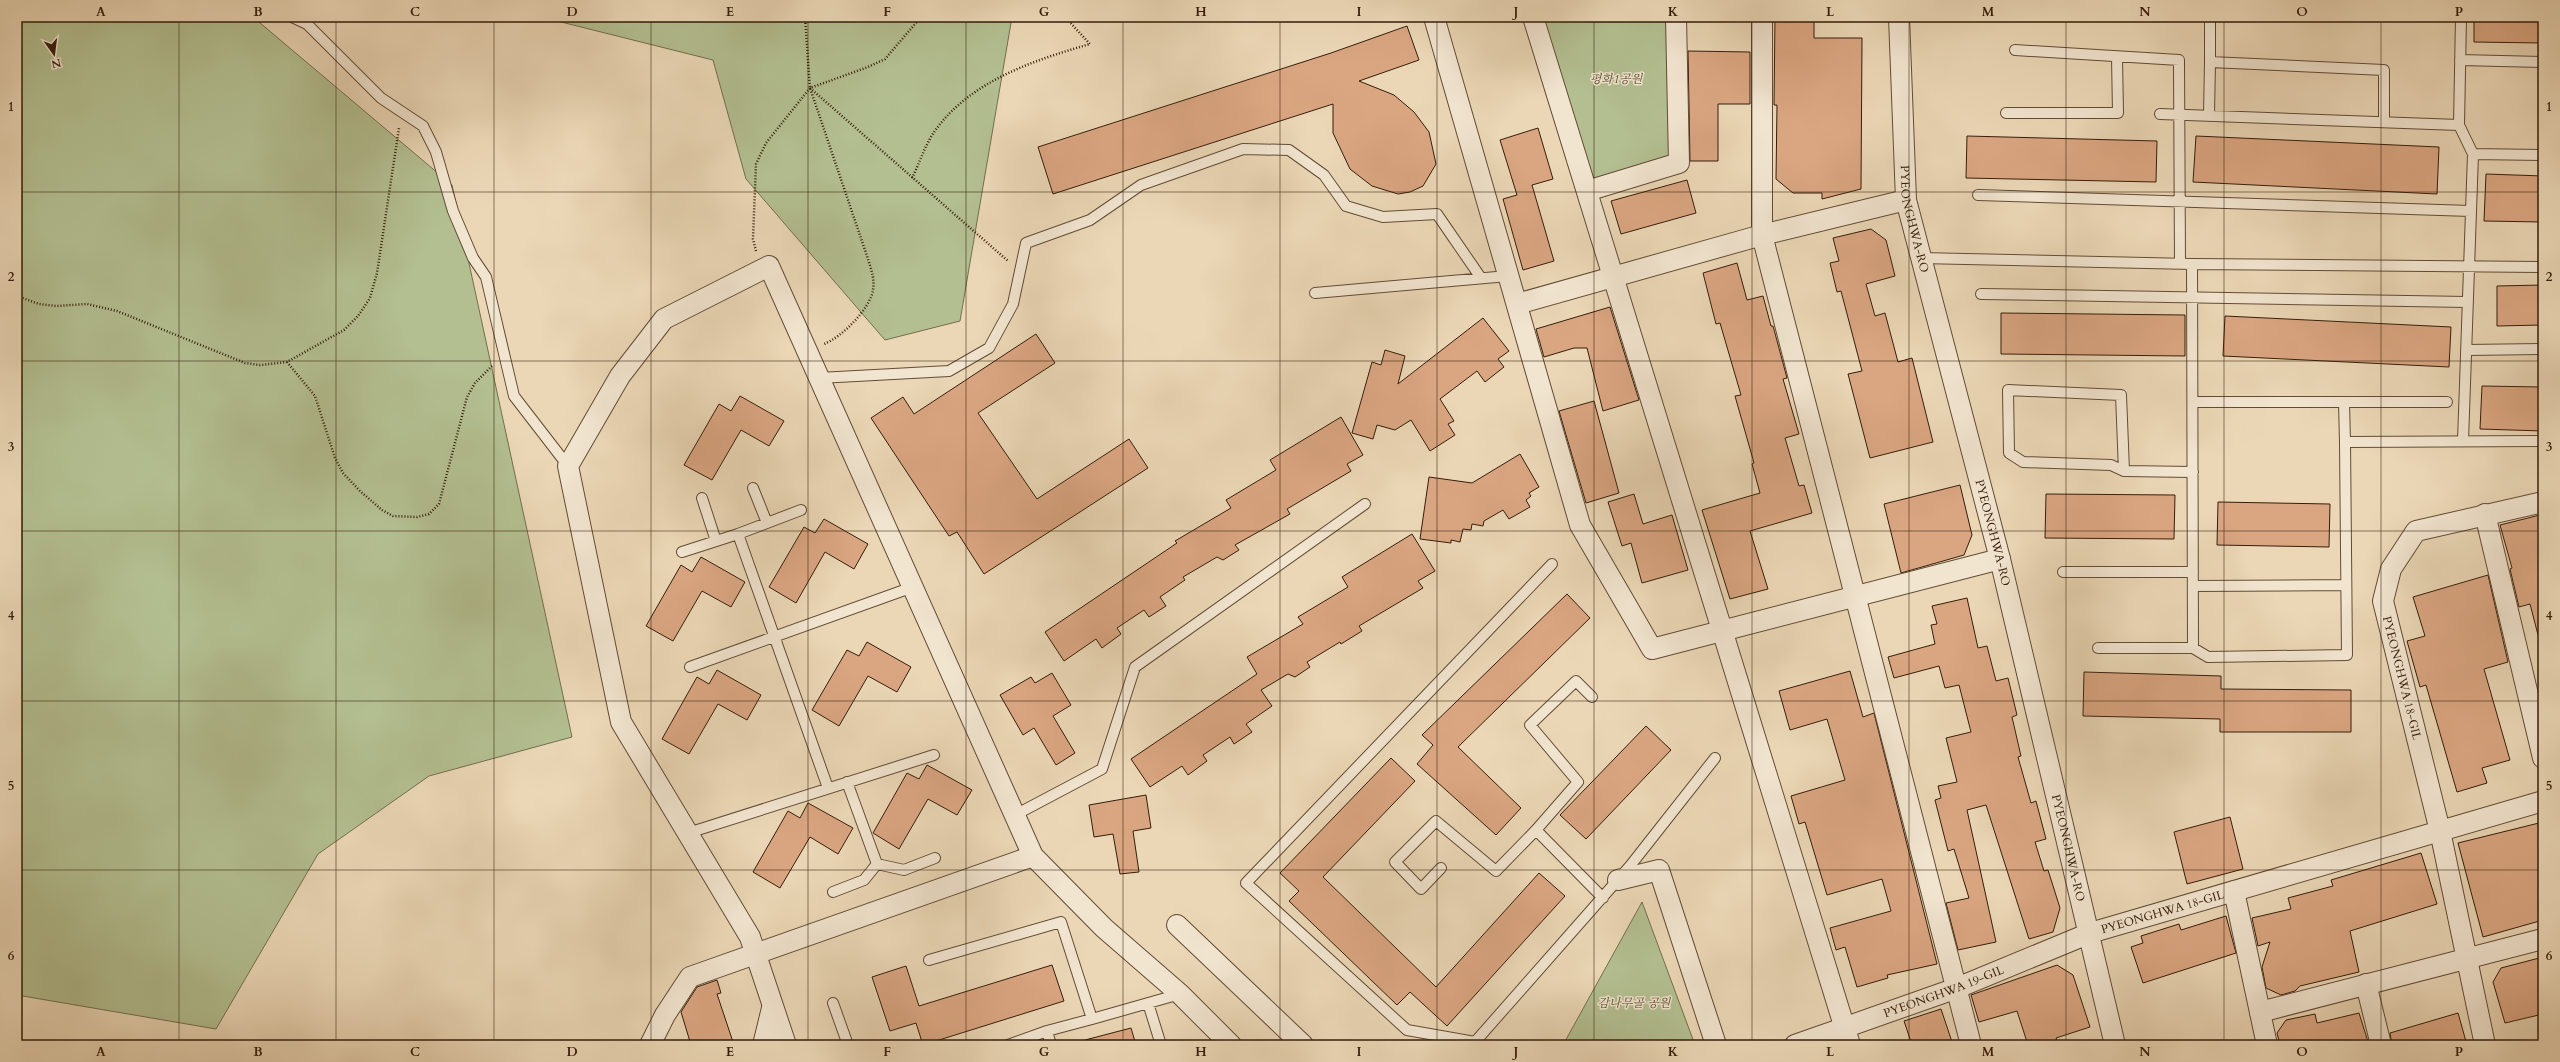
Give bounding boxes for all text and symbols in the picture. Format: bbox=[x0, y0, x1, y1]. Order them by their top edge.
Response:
text: A bbox=[96, 3, 106, 21]
text: B bbox=[253, 3, 263, 21]
text: C bbox=[410, 3, 420, 21]
text: D bbox=[566, 3, 578, 21]
text: E bbox=[726, 3, 734, 21]
text: F bbox=[883, 3, 891, 21]
text: G bbox=[1039, 3, 1050, 21]
text: H bbox=[1195, 3, 1207, 21]
text: I bbox=[1356, 3, 1362, 21]
text: J bbox=[1512, 3, 1519, 21]
text: K bbox=[1668, 3, 1679, 21]
text: L bbox=[1826, 3, 1835, 21]
text: M bbox=[1982, 3, 1995, 21]
text: N bbox=[2139, 3, 2151, 21]
text: O bbox=[2296, 3, 2308, 21]
text: P bbox=[2455, 3, 2463, 21]
north arrow bbox=[34, 34, 74, 74]
text: N bbox=[49, 55, 63, 72]
park label: 평화1공원 bbox=[1590, 71, 1644, 87]
text: 1 bbox=[8, 98, 14, 116]
text: 1 bbox=[2546, 98, 2552, 116]
street label: PYEONGHWA-RO bbox=[1897, 165, 1933, 274]
text: 2 bbox=[8, 268, 15, 286]
text: 2 bbox=[2546, 268, 2553, 286]
text: 3 bbox=[8, 438, 15, 456]
text: 3 bbox=[2546, 438, 2553, 456]
street label: PYEONGHWA-RO bbox=[1971, 478, 2014, 588]
text: 4 bbox=[8, 607, 15, 625]
text: 4 bbox=[2546, 607, 2553, 625]
street label: PYEONGHWA 18-GIL bbox=[2379, 614, 2425, 742]
text: 5 bbox=[8, 777, 14, 795]
text: 5 bbox=[2546, 777, 2552, 795]
street label: PYEONGHWA-RO bbox=[2048, 793, 2089, 903]
street label: PYEONGHWA 18-GIL bbox=[2099, 886, 2226, 937]
text: 6 bbox=[8, 947, 15, 965]
text: 6 bbox=[2546, 947, 2553, 965]
street label: PYEONGHWA 19-GIL bbox=[1881, 961, 2007, 1021]
park label: 감나무골 공원 bbox=[1598, 995, 1672, 1011]
text: A bbox=[96, 1043, 106, 1061]
text: B bbox=[253, 1043, 263, 1061]
text: C bbox=[410, 1043, 420, 1061]
text: D bbox=[566, 1043, 578, 1061]
text: E bbox=[726, 1043, 734, 1061]
text: F bbox=[883, 1043, 891, 1061]
text: G bbox=[1039, 1043, 1050, 1061]
text: H bbox=[1195, 1043, 1207, 1061]
text: I bbox=[1356, 1043, 1362, 1061]
text: J bbox=[1512, 1043, 1519, 1061]
text: K bbox=[1668, 1043, 1679, 1061]
text: L bbox=[1826, 1043, 1835, 1061]
text: M bbox=[1982, 1043, 1995, 1061]
text: N bbox=[2139, 1043, 2151, 1061]
text: O bbox=[2296, 1043, 2308, 1061]
text: P bbox=[2455, 1043, 2463, 1061]

